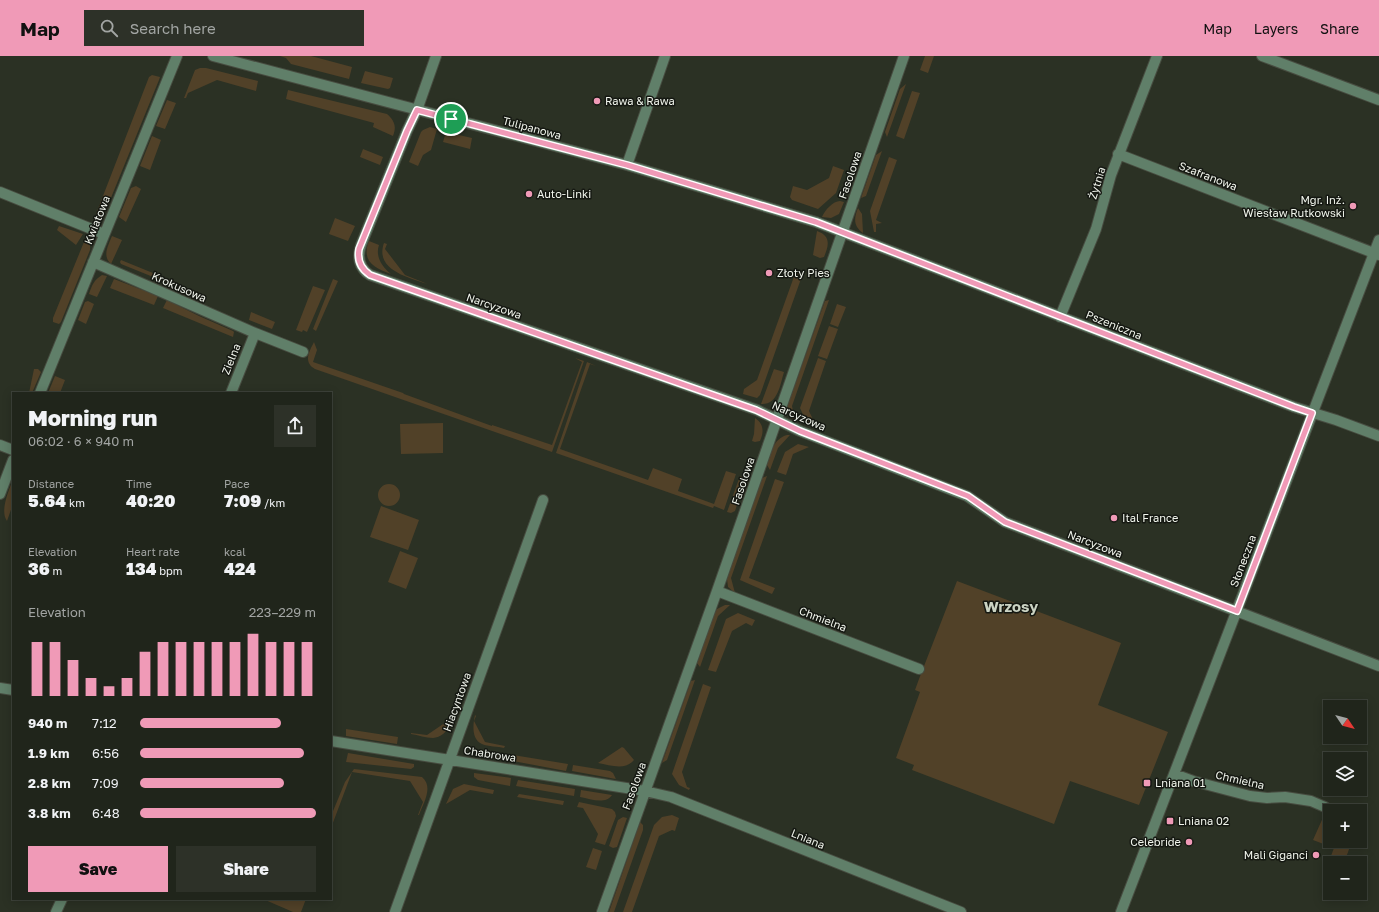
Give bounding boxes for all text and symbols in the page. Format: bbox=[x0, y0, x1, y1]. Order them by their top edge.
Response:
search box bbox=[84, 10, 364, 46]
text: Map bbox=[20, 17, 60, 40]
icon: search bbox=[98, 17, 120, 39]
text: Search here bbox=[130, 19, 216, 37]
text: Map bbox=[1203, 20, 1232, 37]
text: Layers bbox=[1254, 20, 1298, 37]
text: Share bbox=[1320, 20, 1359, 37]
place label: Rawa & Rawa bbox=[605, 94, 675, 107]
marker: Rawa & Rawa bbox=[592, 96, 602, 106]
pin bbox=[434, 102, 468, 136]
icon: arrive bbox=[440, 108, 462, 130]
street label: Tulipanowa bbox=[501, 113, 563, 142]
street label: Fasolowa bbox=[835, 149, 864, 200]
street label: Szafranowa bbox=[1177, 158, 1239, 193]
street label: Żytnia bbox=[1085, 165, 1108, 201]
place label: Auto-Linki bbox=[537, 187, 591, 200]
marker: Auto-Linki bbox=[524, 189, 534, 199]
place label: Mgr. Inż. Wiesław Rutkowski bbox=[1243, 193, 1345, 219]
street label: Kwiatowa bbox=[81, 194, 112, 246]
marker: Mgr. Inż. Wiesław Rutkowski bbox=[1348, 201, 1358, 211]
place label: Złoty Pies bbox=[777, 266, 830, 279]
marker: Złoty Pies bbox=[764, 268, 774, 278]
street label: Krokusowa bbox=[150, 269, 209, 304]
street label: Narcyzowa bbox=[465, 290, 524, 321]
street label: Pszeniczna bbox=[1084, 307, 1144, 342]
street label: Zielna bbox=[218, 341, 243, 376]
street label: Narcyzowa bbox=[770, 398, 828, 433]
text: Morning run bbox=[28, 404, 157, 431]
button: share bbox=[274, 405, 316, 447]
text: 06:02 · 6 × 940 m bbox=[28, 433, 134, 449]
street label: Fasolowa bbox=[728, 455, 757, 506]
text: Distance bbox=[28, 477, 74, 490]
text: Time bbox=[126, 477, 152, 490]
text: Pace bbox=[224, 477, 250, 490]
text: 5.64 bbox=[28, 490, 66, 511]
text: 40:20 bbox=[126, 490, 175, 511]
text: 7:09 bbox=[224, 490, 261, 511]
text: km bbox=[66, 496, 85, 509]
text: /km bbox=[261, 496, 285, 509]
place label: Ital France bbox=[1122, 511, 1178, 524]
marker: Ital France bbox=[1109, 513, 1119, 523]
street label: Narcyzowa bbox=[1066, 527, 1124, 560]
street label: Słoneczna bbox=[1227, 533, 1258, 589]
text: Elevation bbox=[28, 545, 77, 558]
text: Heart rate bbox=[126, 545, 180, 558]
text: kcal bbox=[224, 545, 246, 558]
text: 36 bbox=[28, 558, 50, 579]
text: 134 bbox=[126, 558, 156, 579]
text: 424 bbox=[224, 558, 256, 579]
text: m bbox=[50, 564, 62, 577]
text: bpm bbox=[156, 564, 183, 577]
district label: Wrzosy bbox=[984, 597, 1038, 615]
text: Elevation bbox=[28, 604, 86, 620]
text: 223–229 m bbox=[249, 604, 316, 620]
street label: Chmielna bbox=[798, 604, 849, 634]
street label: Hiacyntowa bbox=[440, 671, 473, 733]
north arrow bbox=[1323, 700, 1367, 744]
map controls bbox=[1323, 700, 1367, 900]
text: 940 m bbox=[28, 715, 67, 731]
text: 7:12 bbox=[92, 715, 117, 731]
street label: Chabrowa bbox=[463, 743, 517, 764]
text: 1.9 km bbox=[28, 745, 69, 761]
text: 6:56 bbox=[92, 745, 119, 761]
button: layers bbox=[1323, 752, 1367, 796]
street label: Fasolowa bbox=[619, 760, 648, 811]
street label: Chmielna bbox=[1214, 768, 1266, 791]
text: 2.8 km bbox=[28, 775, 71, 791]
text: 7:09 bbox=[92, 775, 119, 791]
place label: Lniana 01 bbox=[1155, 776, 1205, 789]
marker: Lniana 01 bbox=[1142, 778, 1152, 788]
button: + bbox=[1323, 804, 1367, 848]
text: 3.8 km bbox=[28, 805, 71, 821]
text: 6:48 bbox=[92, 805, 120, 821]
place label: Lniana 02 bbox=[1178, 814, 1229, 827]
marker: Lniana 02 bbox=[1165, 816, 1175, 826]
street label: Lniana bbox=[789, 826, 827, 851]
place label: Celebride bbox=[1130, 835, 1181, 848]
marker: Celebride bbox=[1184, 837, 1194, 847]
button: Save bbox=[28, 846, 168, 892]
button: Share bbox=[176, 846, 316, 892]
place label: Mali Giganci bbox=[1244, 848, 1308, 861]
marker: Mali Giganci bbox=[1311, 850, 1321, 860]
button: − bbox=[1323, 856, 1367, 900]

